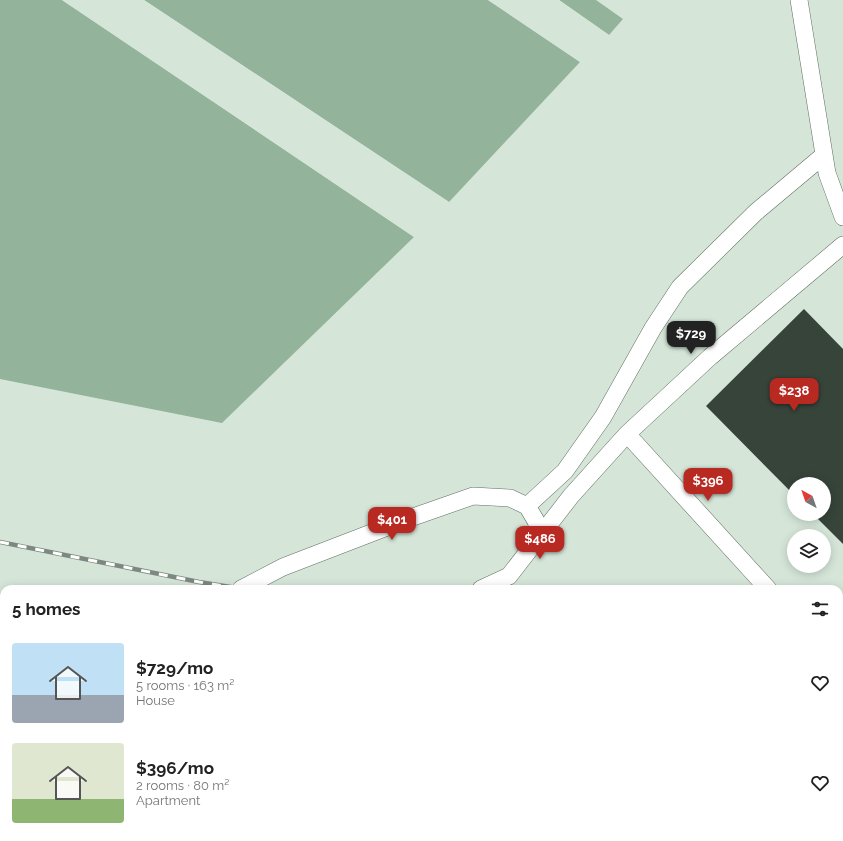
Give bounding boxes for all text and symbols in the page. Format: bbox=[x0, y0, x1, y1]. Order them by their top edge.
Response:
pin: $729 bbox=[667, 321, 715, 355]
text: $729 bbox=[676, 326, 706, 341]
pin: $238 bbox=[770, 378, 818, 412]
text: $238 bbox=[779, 383, 809, 398]
pin: $396 bbox=[684, 468, 732, 502]
text: $396 bbox=[693, 473, 723, 488]
north arrow bbox=[787, 477, 831, 521]
map controls bbox=[787, 477, 831, 573]
pin: $401 bbox=[368, 507, 416, 541]
text: $401 bbox=[377, 512, 407, 527]
pin: $486 bbox=[516, 526, 564, 560]
button: layers bbox=[787, 529, 831, 573]
text: $486 bbox=[524, 531, 556, 546]
icon: filters bbox=[809, 598, 831, 620]
text: 5 homes bbox=[12, 599, 80, 619]
text: $729/mo bbox=[136, 658, 213, 678]
icon: home bbox=[44, 659, 92, 707]
icon: heart bbox=[809, 672, 831, 694]
text: 5 rooms · 163 m² bbox=[136, 678, 234, 693]
text: House bbox=[136, 693, 175, 708]
text: $396/mo bbox=[136, 758, 214, 778]
icon: home bbox=[44, 759, 92, 807]
icon: heart bbox=[809, 772, 831, 794]
text: 2 rooms · 80 m² bbox=[136, 778, 229, 793]
text: Apartment bbox=[136, 793, 200, 808]

